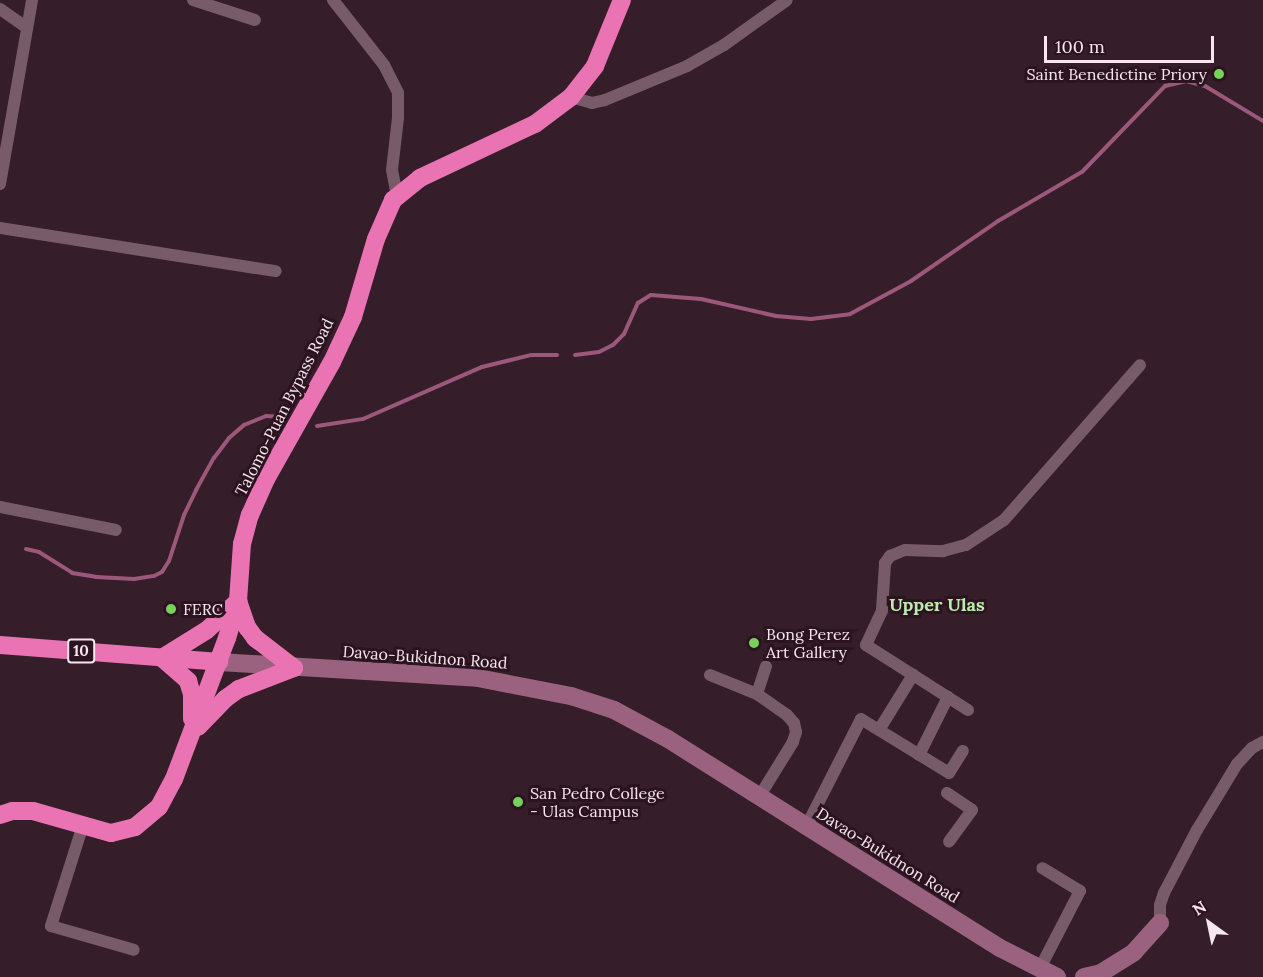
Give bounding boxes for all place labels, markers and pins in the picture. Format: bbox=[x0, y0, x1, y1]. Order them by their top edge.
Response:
place label: Saint Benedictine Priory bbox=[1026, 64, 1207, 84]
marker: Saint Benedictine Priory bbox=[1212, 67, 1226, 81]
place label: FERC bbox=[183, 599, 223, 619]
marker: FERC bbox=[164, 602, 178, 616]
place label: Bong Perez Art Gallery bbox=[766, 624, 850, 662]
marker: Bong Perez Art Gallery bbox=[747, 636, 761, 650]
place label: San Pedro College - Ulas Campus bbox=[530, 783, 665, 821]
marker: San Pedro College - Ulas Campus bbox=[511, 795, 525, 809]

